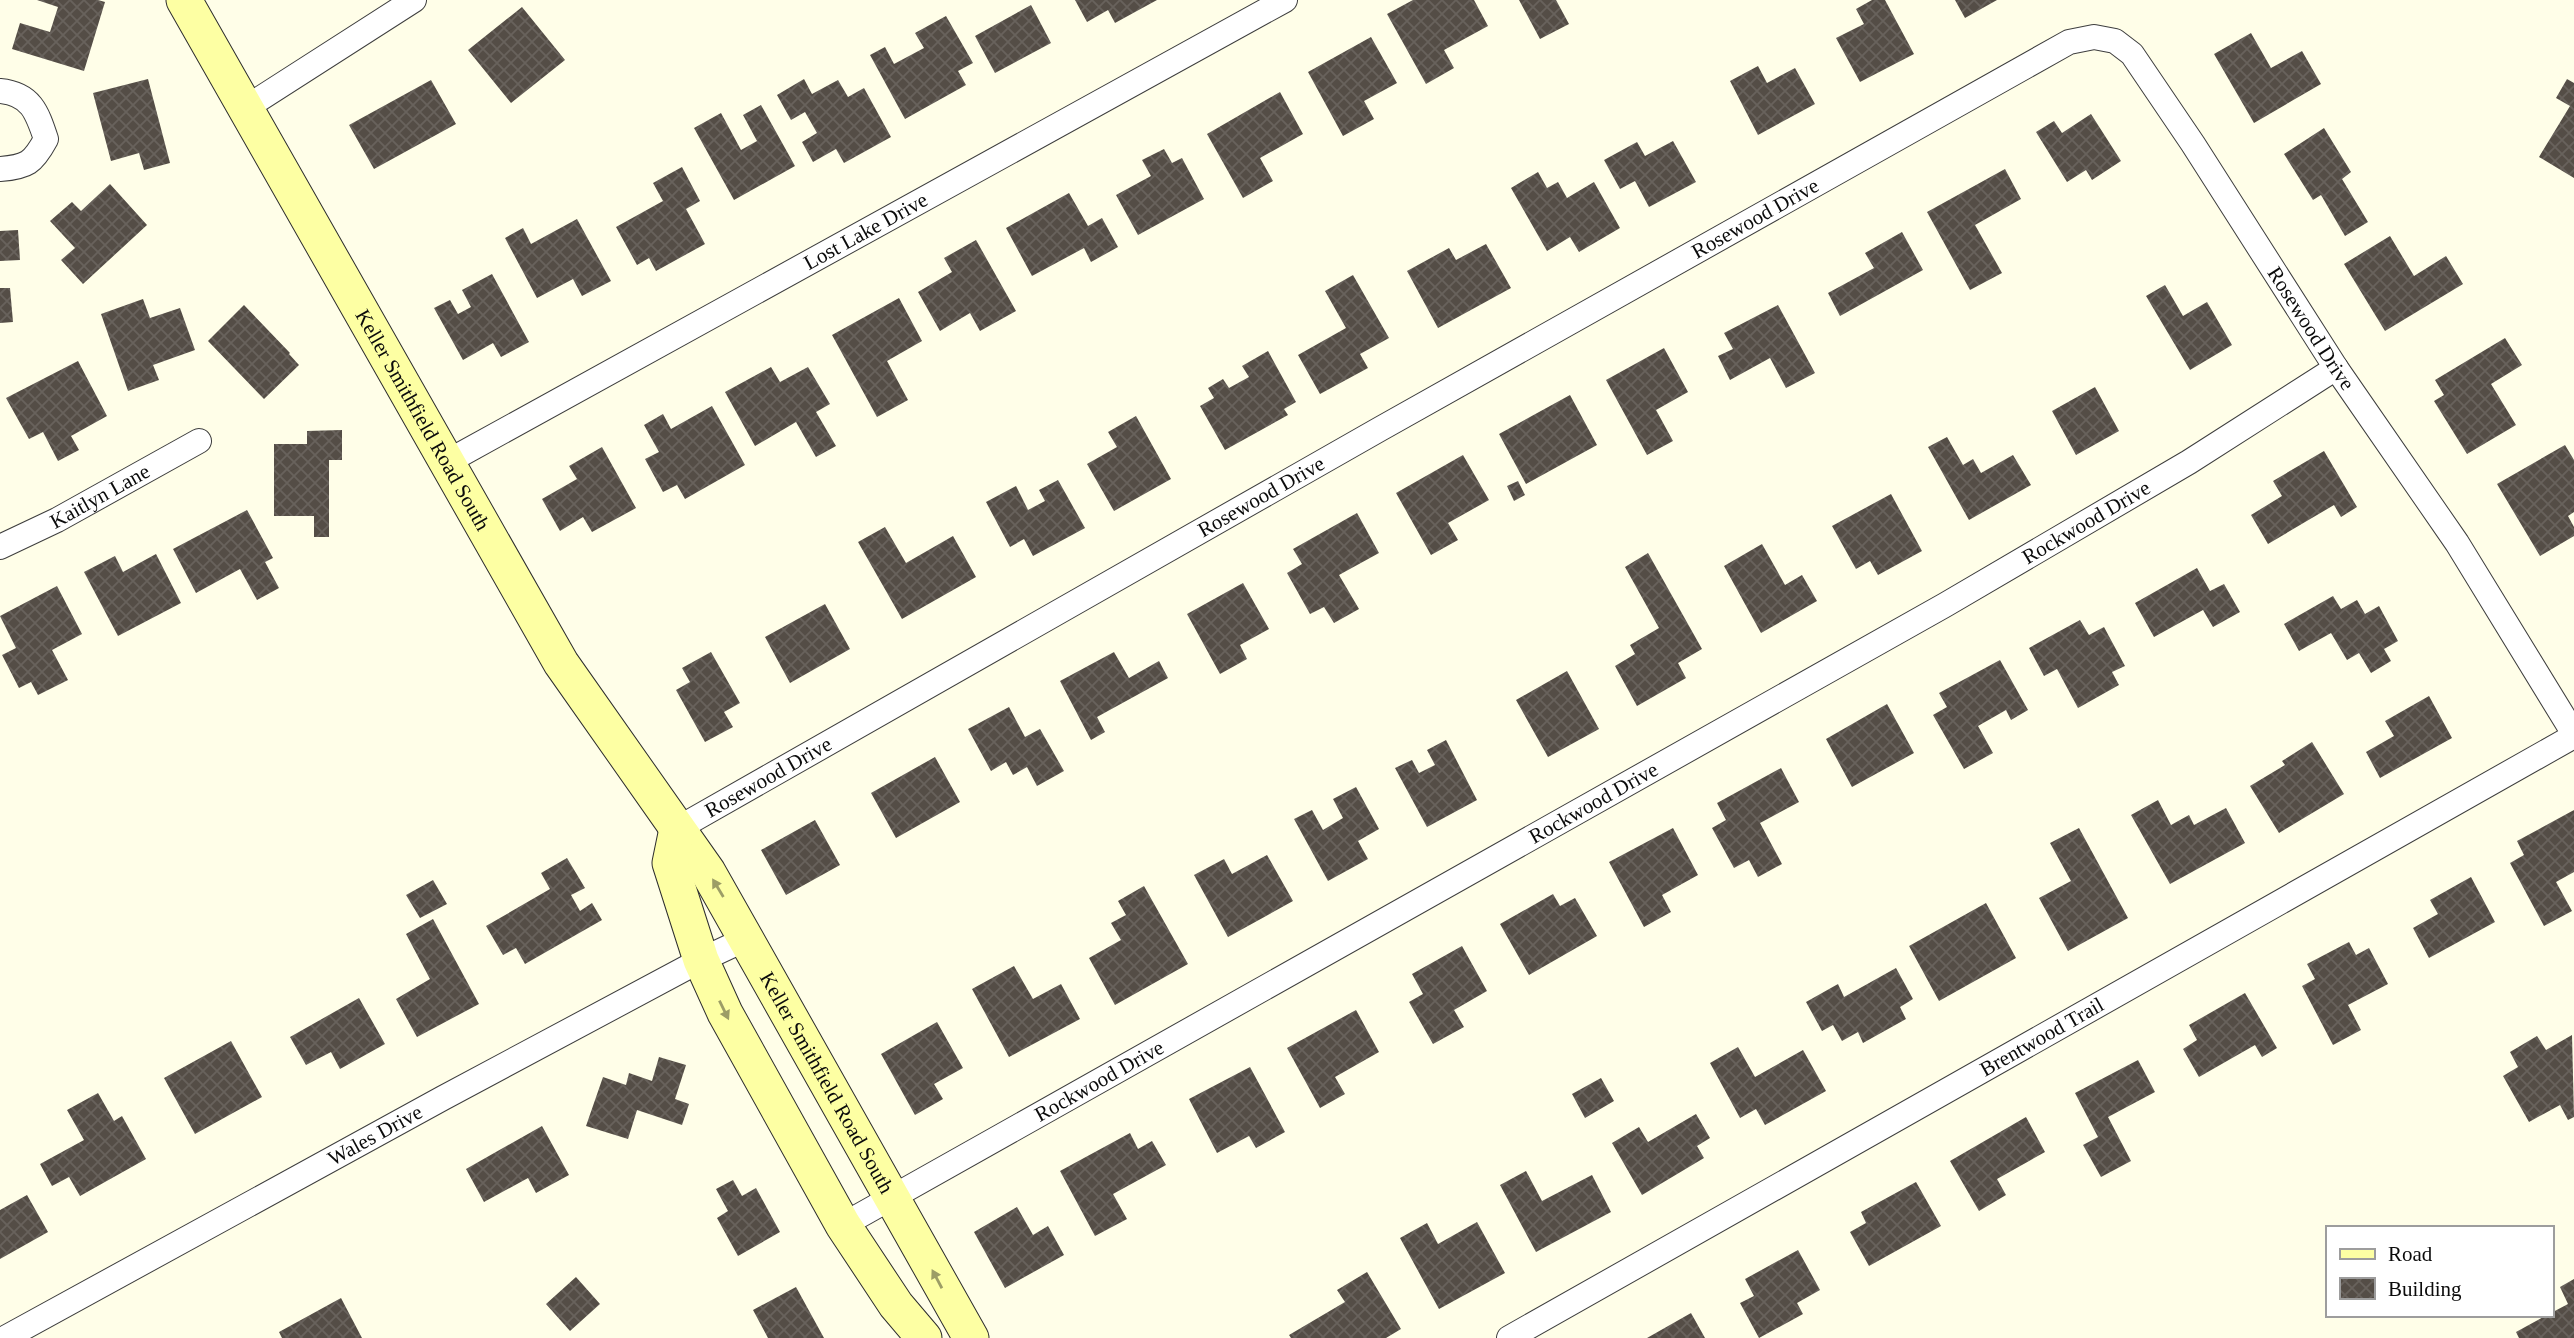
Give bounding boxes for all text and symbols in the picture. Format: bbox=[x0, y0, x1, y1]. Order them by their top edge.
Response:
street label: Rosewood Drive bbox=[1687, 173, 1823, 264]
street label: Lost Lake Drive bbox=[800, 187, 932, 275]
street label: Rosewood Drive bbox=[2263, 262, 2360, 395]
street label: Keller Smithfield Road South bbox=[350, 305, 495, 535]
street label: Rosewood Drive bbox=[1194, 451, 1329, 542]
street label: Kaitlyn Lane bbox=[46, 459, 154, 534]
street label: Rockwood Drive bbox=[2018, 476, 2154, 569]
street label: Rosewood Drive bbox=[701, 732, 836, 823]
street label: Rockwood Drive bbox=[1525, 757, 1662, 849]
one-way arrow bbox=[712, 878, 724, 897]
street label: Keller Smithfield Road South bbox=[755, 968, 899, 1198]
street label: Brentwood Trail bbox=[1976, 992, 2108, 1081]
one-way arrow bbox=[718, 1000, 729, 1020]
street label: Rockwood Drive bbox=[1031, 1035, 1168, 1127]
street label: Wales Drive bbox=[324, 1100, 426, 1171]
legend bbox=[2326, 1226, 2553, 1317]
text: Road bbox=[2388, 1242, 2433, 1266]
one-way arrow bbox=[931, 1269, 943, 1289]
text: Building bbox=[2388, 1277, 2462, 1301]

